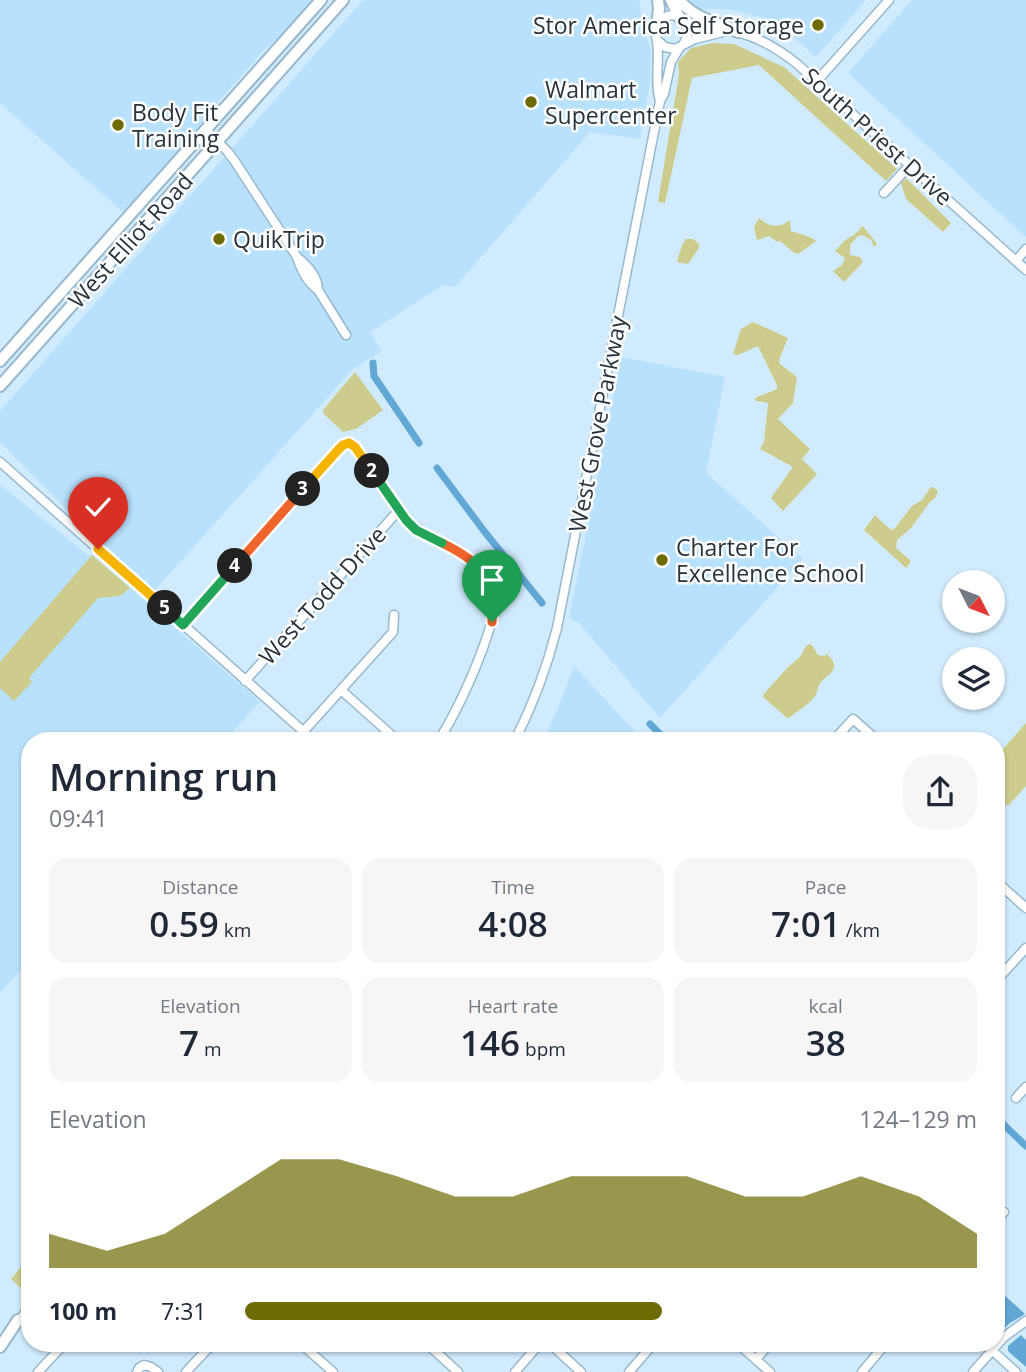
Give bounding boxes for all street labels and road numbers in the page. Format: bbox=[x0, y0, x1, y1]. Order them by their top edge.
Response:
street label: South Priest Drive bbox=[796, 60, 960, 212]
street label: West Elliot Road bbox=[60, 165, 200, 315]
street label: West Grove Parkway bbox=[560, 313, 634, 535]
street label: West Todd Drive bbox=[251, 519, 393, 671]

